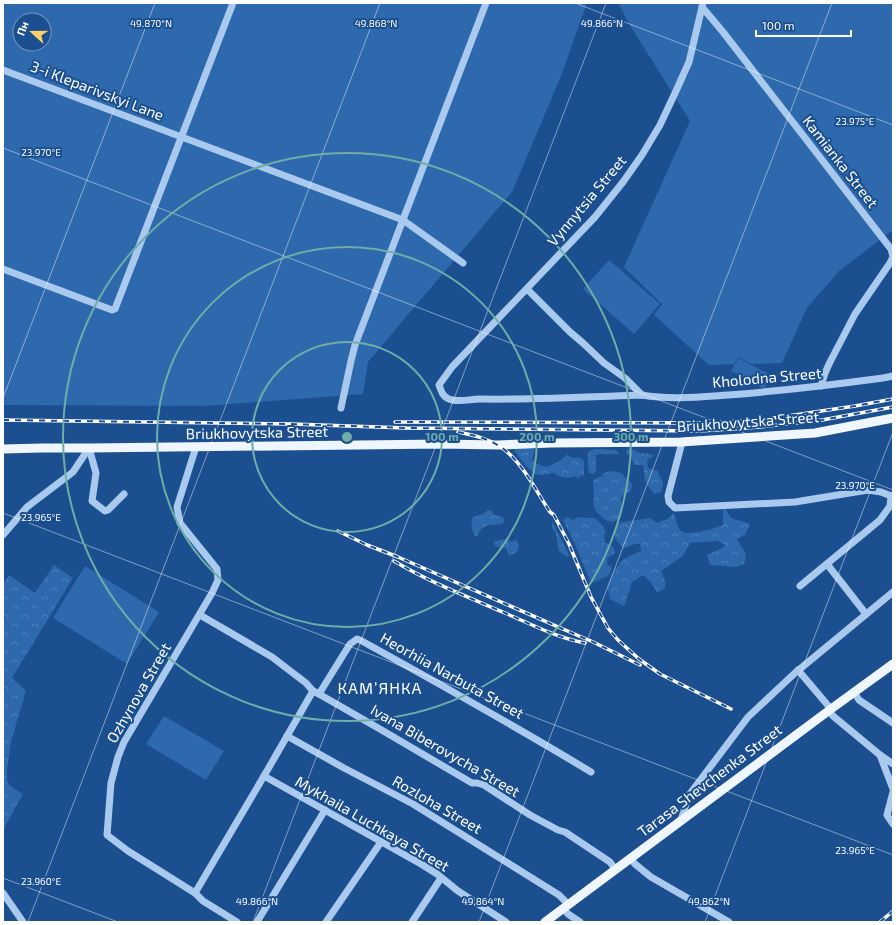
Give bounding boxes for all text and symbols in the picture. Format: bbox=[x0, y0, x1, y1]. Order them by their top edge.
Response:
north arrow bbox=[12, 12, 52, 52]
scale bar bbox=[756, 12, 851, 38]
text: 49.870°N bbox=[130, 17, 172, 29]
text: 49.868°N bbox=[355, 17, 397, 29]
text: 49.866°N bbox=[581, 17, 623, 29]
text: 100 m bbox=[762, 18, 794, 32]
text: Пн bbox=[14, 19, 31, 37]
street label: 3-i Kleparivskyi Lane bbox=[28, 56, 166, 124]
street label: Kamianka Street bbox=[799, 112, 882, 211]
text: 23.975°E bbox=[836, 115, 875, 127]
text: 23.970°E bbox=[21, 146, 61, 158]
street label: Vynnytsia Street bbox=[543, 151, 630, 249]
street label: Kholodna Street bbox=[712, 363, 823, 391]
street label: Briukhovytska Street bbox=[676, 407, 820, 435]
street label: Briukhovytska Street bbox=[186, 422, 329, 442]
text: 100 m bbox=[425, 429, 459, 443]
text: 200 m bbox=[519, 429, 555, 443]
text: 300 m bbox=[613, 429, 649, 443]
centre of rings bbox=[340, 430, 354, 444]
text: 23.970°E bbox=[835, 479, 875, 491]
text: 23.965°E bbox=[21, 511, 61, 523]
street label: Heorhiia Narbuta Street bbox=[378, 628, 528, 722]
street label: Ozhynova Street bbox=[102, 639, 174, 746]
district label: КАМ’ЯНКА bbox=[337, 678, 423, 697]
street label: Ivana Biberovycha Street bbox=[368, 700, 524, 800]
street label: Tarasa Shevchenka Street bbox=[634, 720, 785, 840]
street label: Rozloha Street bbox=[390, 771, 486, 837]
street label: Mykhaila Luchkaya Street bbox=[292, 772, 453, 875]
text: 23.965°E bbox=[835, 844, 875, 856]
text: 23.960°E bbox=[21, 875, 61, 887]
text: 49.866°N bbox=[236, 895, 278, 907]
text: 49.864°N bbox=[462, 895, 504, 907]
text: 49.862°N bbox=[688, 895, 730, 907]

